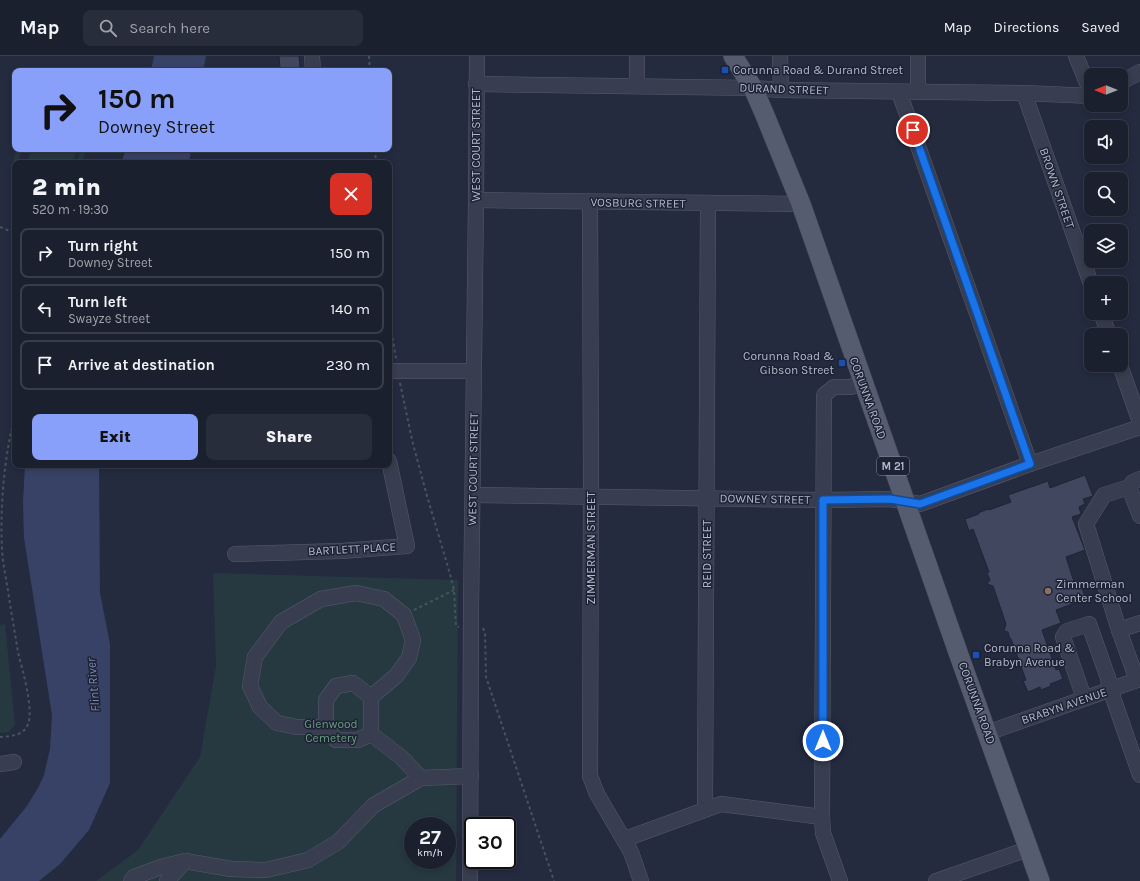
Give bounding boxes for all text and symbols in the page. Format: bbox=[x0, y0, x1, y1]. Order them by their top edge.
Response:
search box bbox=[83, 10, 363, 46]
text: Map bbox=[20, 17, 59, 39]
icon: search bbox=[97, 17, 119, 39]
text: Search here bbox=[129, 19, 210, 37]
text: Map bbox=[944, 19, 972, 36]
text: Directions bbox=[994, 19, 1059, 36]
text: Saved bbox=[1081, 19, 1120, 36]
place label: Corunna Road & Durand Street bbox=[733, 63, 904, 77]
marker: Corunna Road & Durand Street bbox=[720, 65, 730, 75]
north arrow bbox=[1084, 68, 1128, 112]
map controls bbox=[1084, 68, 1128, 372]
street label: DURAND STREET bbox=[739, 80, 829, 98]
text: 150 m bbox=[98, 82, 176, 115]
icon: right bbox=[32, 84, 84, 136]
street label: WEST COURT STREET bbox=[469, 89, 483, 201]
pin bbox=[896, 113, 930, 147]
text: Downey Street bbox=[98, 116, 215, 138]
icon: arrive bbox=[902, 119, 924, 141]
button: sound bbox=[1084, 120, 1128, 164]
street label: BROWN STREET bbox=[1037, 146, 1077, 230]
button: search bbox=[1084, 172, 1128, 216]
text: 2 min bbox=[32, 173, 101, 201]
button: close bbox=[330, 173, 372, 215]
street label: VOSBURG STREET bbox=[590, 195, 686, 211]
text: 520 m · 19:30 bbox=[32, 202, 109, 217]
button: layers bbox=[1084, 224, 1128, 268]
text: Turn right bbox=[68, 237, 138, 255]
icon: right bbox=[34, 242, 56, 264]
text: 150 m bbox=[330, 244, 370, 262]
text: Downey Street bbox=[68, 255, 152, 270]
button: + bbox=[1084, 276, 1128, 320]
text: Turn left bbox=[68, 293, 127, 311]
icon: left bbox=[34, 298, 56, 320]
text: 140 m bbox=[330, 300, 370, 318]
text: Swayze Street bbox=[68, 311, 150, 326]
button: − bbox=[1084, 328, 1128, 372]
place label: Corunna Road & Gibson Street bbox=[743, 349, 834, 377]
icon: arrive bbox=[34, 354, 56, 376]
street label: CORUNNA ROAD bbox=[847, 355, 889, 441]
text: Arrive at destination bbox=[68, 356, 215, 374]
text: 230 m bbox=[326, 356, 370, 374]
marker: Corunna Road & Gibson Street bbox=[837, 358, 847, 368]
street label: WEST COURT STREET bbox=[465, 412, 481, 526]
button: Exit bbox=[32, 414, 198, 460]
button: Share bbox=[206, 414, 372, 460]
road number: M 21 bbox=[877, 457, 909, 475]
street label: ZIMMERMAN STREET bbox=[584, 491, 598, 605]
street label: DOWNEY STREET bbox=[719, 491, 811, 507]
street label: REID STREET bbox=[700, 520, 714, 588]
street label: BARTLETT PLACE bbox=[308, 540, 396, 558]
place label: Zimmerman Center School bbox=[1056, 577, 1132, 605]
marker: Zimmerman Center School bbox=[1043, 586, 1053, 596]
place label: Corunna Road & Brabyn Avenue bbox=[984, 641, 1075, 669]
marker: Corunna Road & Brabyn Avenue bbox=[971, 650, 981, 660]
water label: Flint River bbox=[83, 657, 103, 713]
street label: CORUNNA ROAD bbox=[956, 660, 998, 746]
street label: BRABYN AVENUE bbox=[1019, 685, 1109, 727]
park label: Glenwood Cemetery bbox=[304, 717, 358, 745]
position arrow bbox=[802, 720, 844, 762]
speed limit sign: 30 bbox=[464, 817, 516, 869]
text: 27 bbox=[419, 826, 441, 849]
text: km/h bbox=[417, 847, 443, 859]

